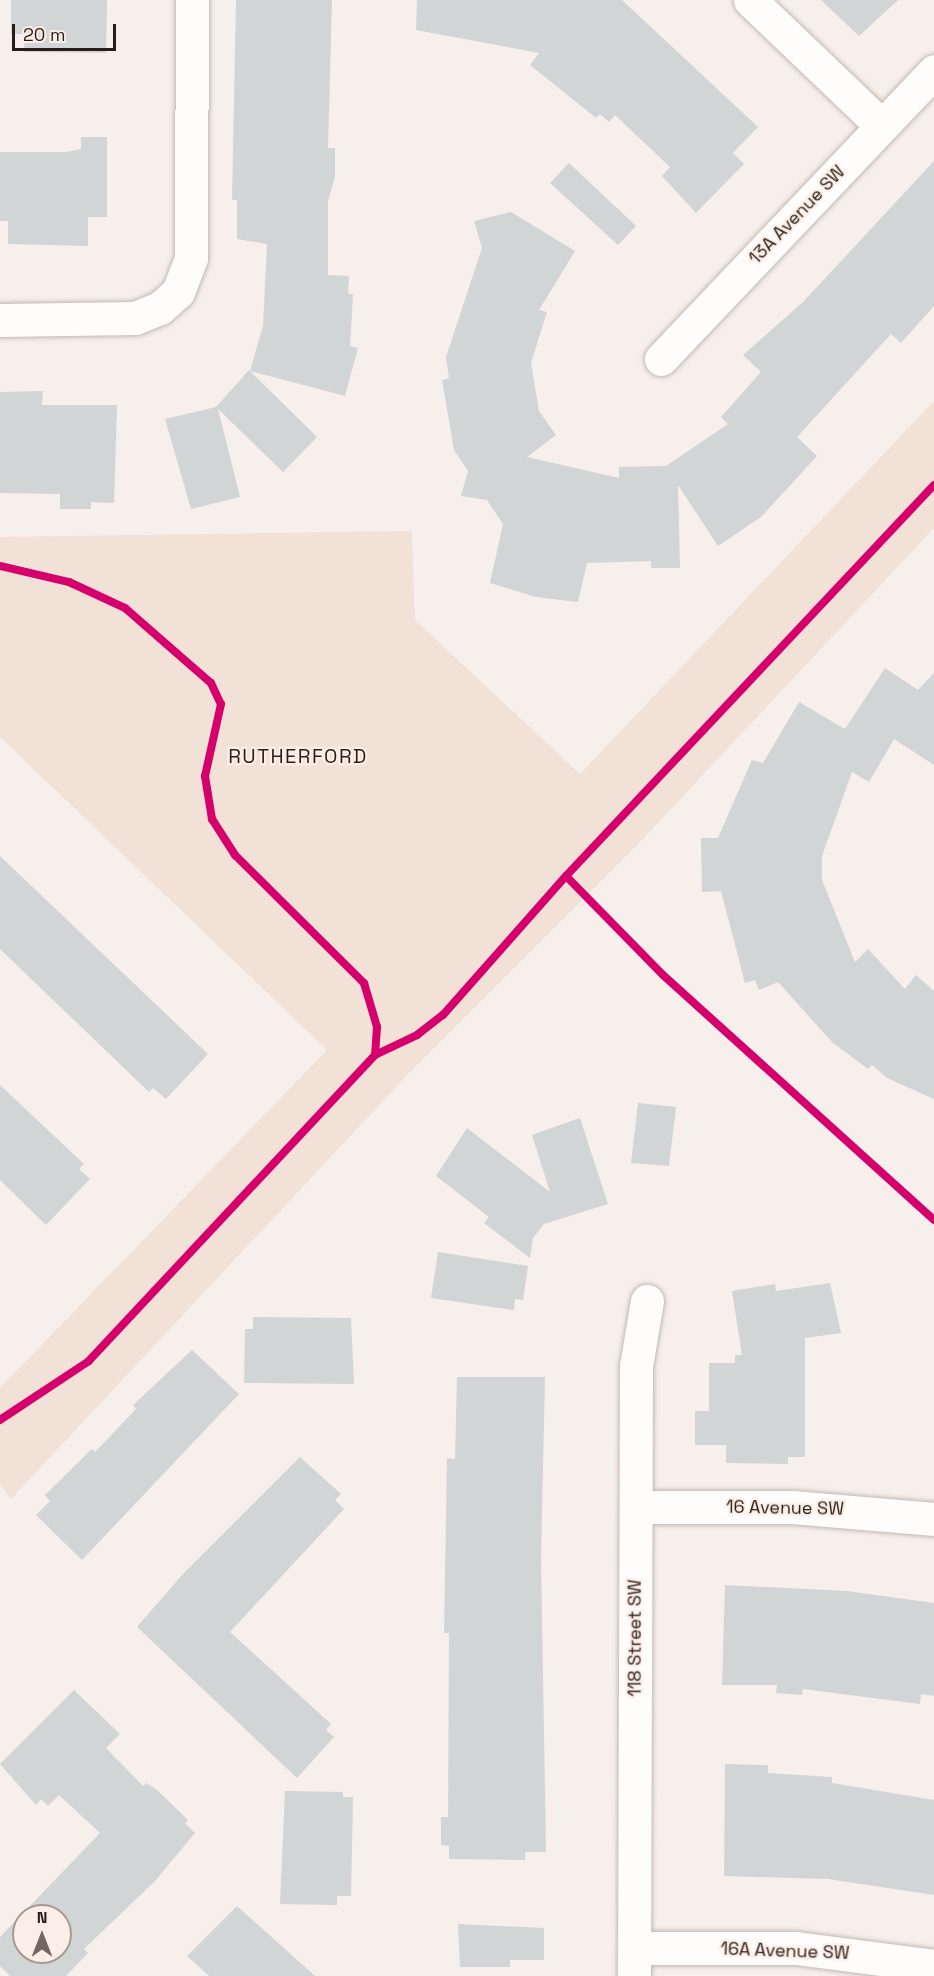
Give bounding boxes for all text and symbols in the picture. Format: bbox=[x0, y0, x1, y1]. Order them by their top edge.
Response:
scale bar bbox=[15, 12, 118, 50]
text: 20 m bbox=[23, 23, 66, 46]
street label: 13A Avenue SW bbox=[744, 161, 850, 269]
district label: RUTHERFORD bbox=[228, 744, 368, 768]
street label: 16 Avenue SW bbox=[726, 1496, 844, 1520]
street label: 118 Street SW bbox=[624, 1579, 646, 1697]
north arrow bbox=[12, 1904, 72, 1964]
text: N bbox=[37, 1907, 47, 1928]
street label: 16A Avenue SW bbox=[720, 1938, 850, 1964]

